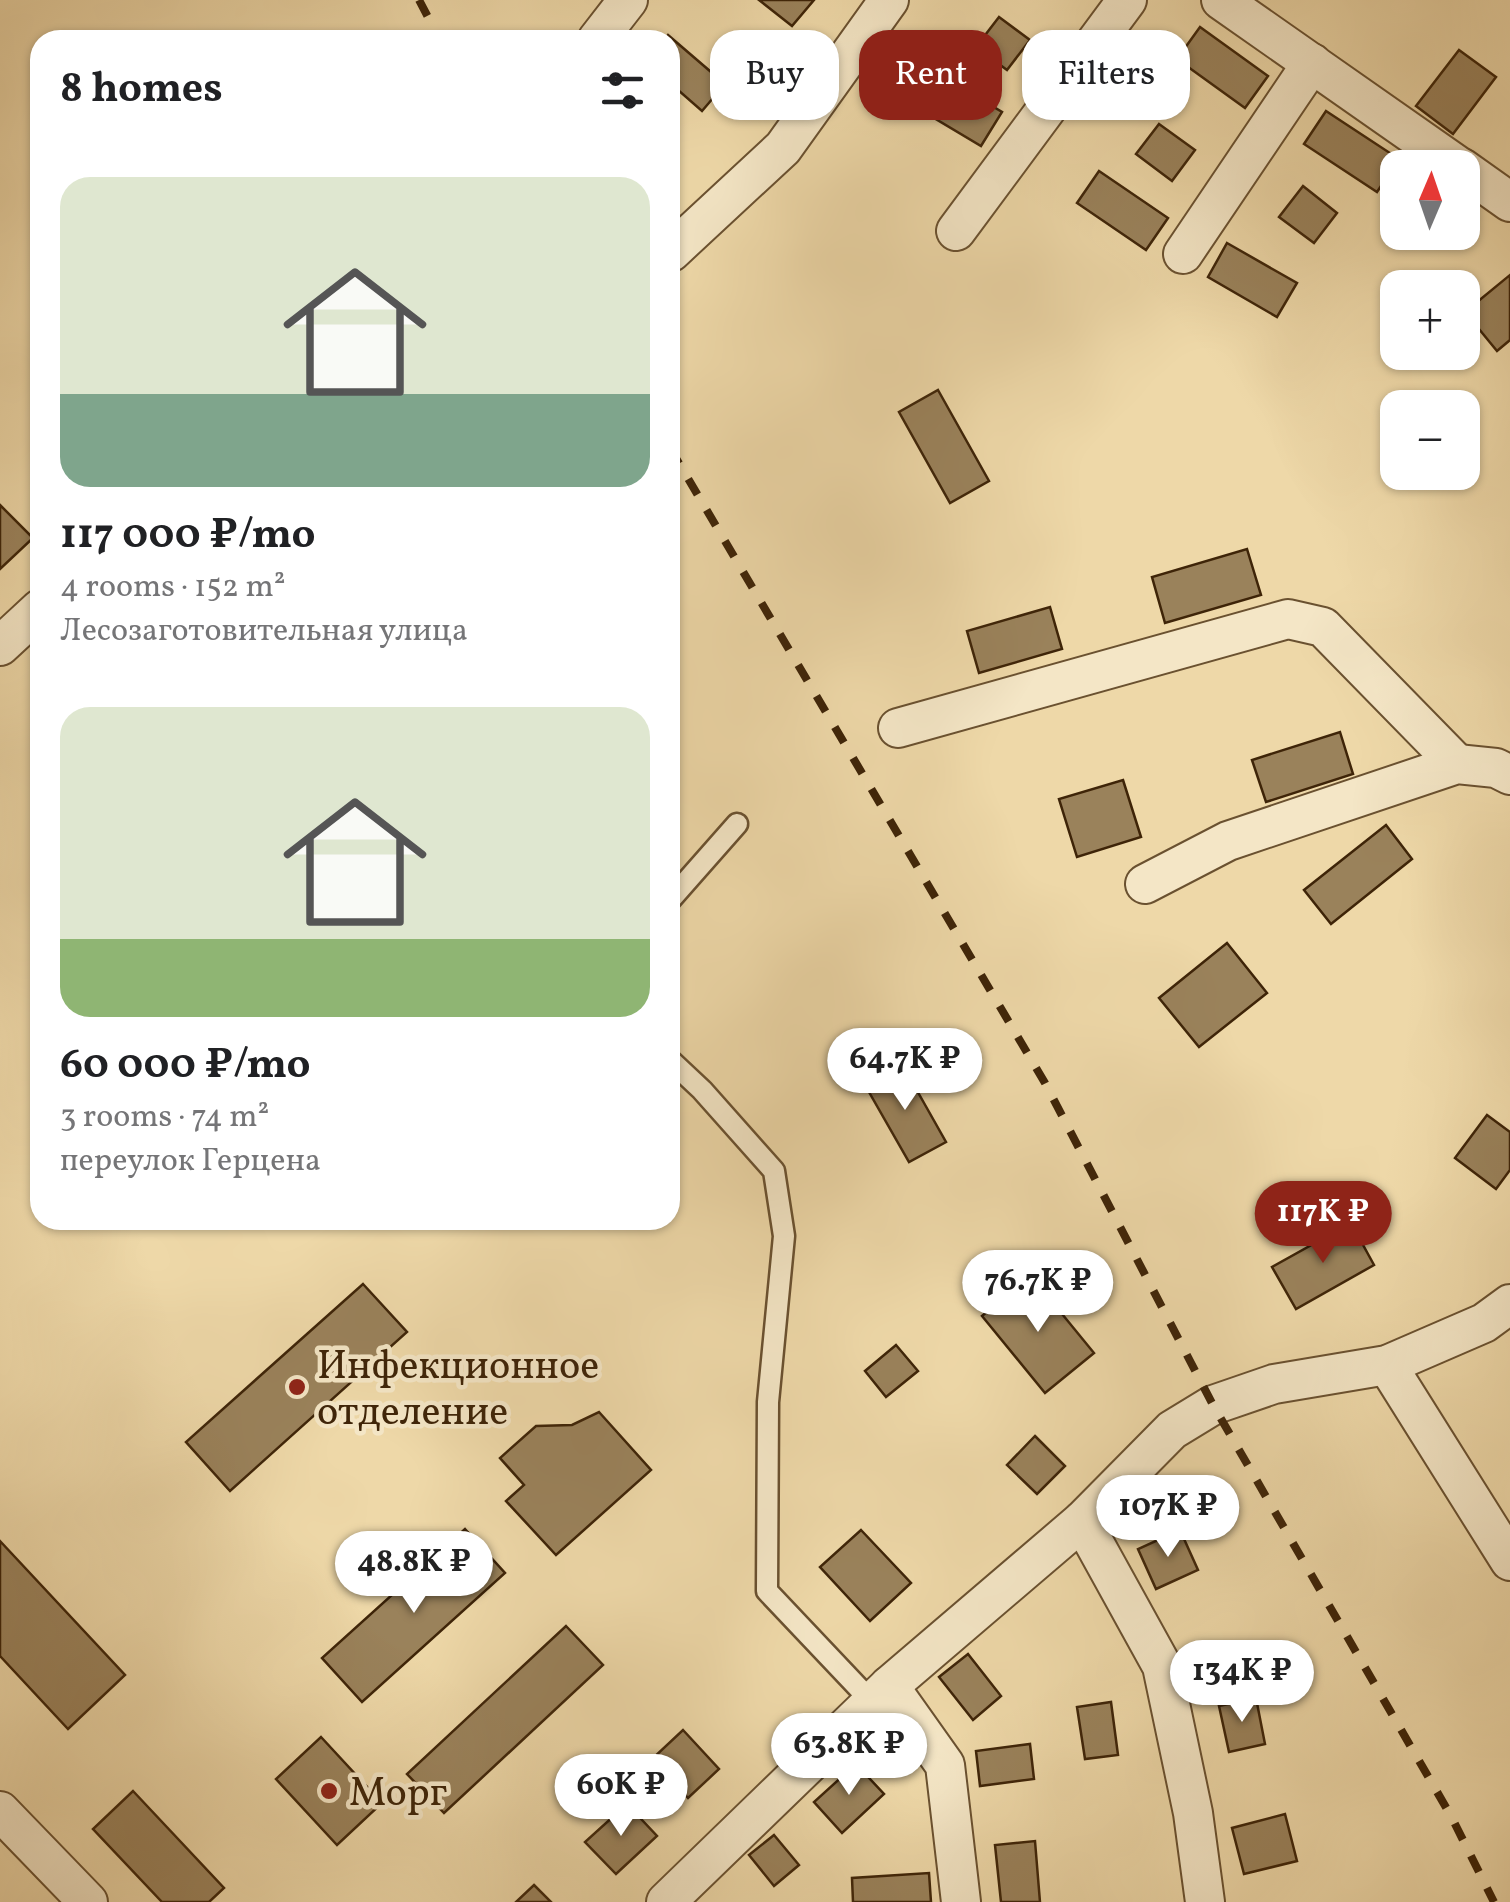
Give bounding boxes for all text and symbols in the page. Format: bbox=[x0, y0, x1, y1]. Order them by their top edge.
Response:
chip: Buy bbox=[710, 30, 839, 120]
chip: Rent bbox=[859, 30, 1002, 120]
chip: Filters bbox=[1022, 30, 1190, 120]
text: 8 homes bbox=[60, 61, 223, 120]
icon: filters bbox=[595, 63, 650, 118]
north arrow bbox=[1380, 150, 1480, 250]
map controls bbox=[1380, 150, 1480, 490]
icon: home bbox=[265, 242, 445, 422]
button: + bbox=[1380, 270, 1480, 370]
button: − bbox=[1380, 390, 1480, 490]
text: 117 000 ₽/mo bbox=[60, 507, 315, 566]
text: 4 rooms · 152 m² bbox=[60, 566, 286, 610]
text: Лесозаготовительная улица bbox=[60, 610, 468, 654]
icon: home bbox=[265, 772, 445, 952]
pin: 64.7K ₽ bbox=[813, 1028, 997, 1113]
text: 60 000 ₽/mo bbox=[60, 1037, 311, 1096]
text: 64.7K ₽ bbox=[849, 1038, 961, 1082]
text: 3 rooms · 74 m² bbox=[60, 1096, 269, 1140]
text: переулок Герцена bbox=[60, 1140, 321, 1184]
pin: 117K ₽ bbox=[1242, 1181, 1404, 1266]
text: 117K ₽ bbox=[1277, 1191, 1369, 1235]
pin: 76.7K ₽ bbox=[946, 1250, 1130, 1335]
text: 76.7K ₽ bbox=[984, 1260, 1092, 1304]
place label: Инфекционное отделение bbox=[317, 1340, 599, 1442]
marker: Инфекционное отделение bbox=[286, 1376, 308, 1398]
pin: 107K ₽ bbox=[1087, 1475, 1249, 1560]
text: 107K ₽ bbox=[1118, 1485, 1218, 1529]
pin: 48.8K ₽ bbox=[322, 1531, 506, 1616]
text: 48.8K ₽ bbox=[357, 1541, 471, 1585]
pin: 134K ₽ bbox=[1161, 1640, 1323, 1725]
text: 134K ₽ bbox=[1192, 1650, 1292, 1694]
pin: 63.8K ₽ bbox=[757, 1713, 941, 1798]
text: 63.8K ₽ bbox=[793, 1723, 905, 1767]
pin: 60K ₽ bbox=[551, 1754, 691, 1839]
text: 60K ₽ bbox=[577, 1764, 665, 1808]
place label: Морг bbox=[349, 1767, 447, 1823]
marker: Морг bbox=[318, 1780, 340, 1802]

